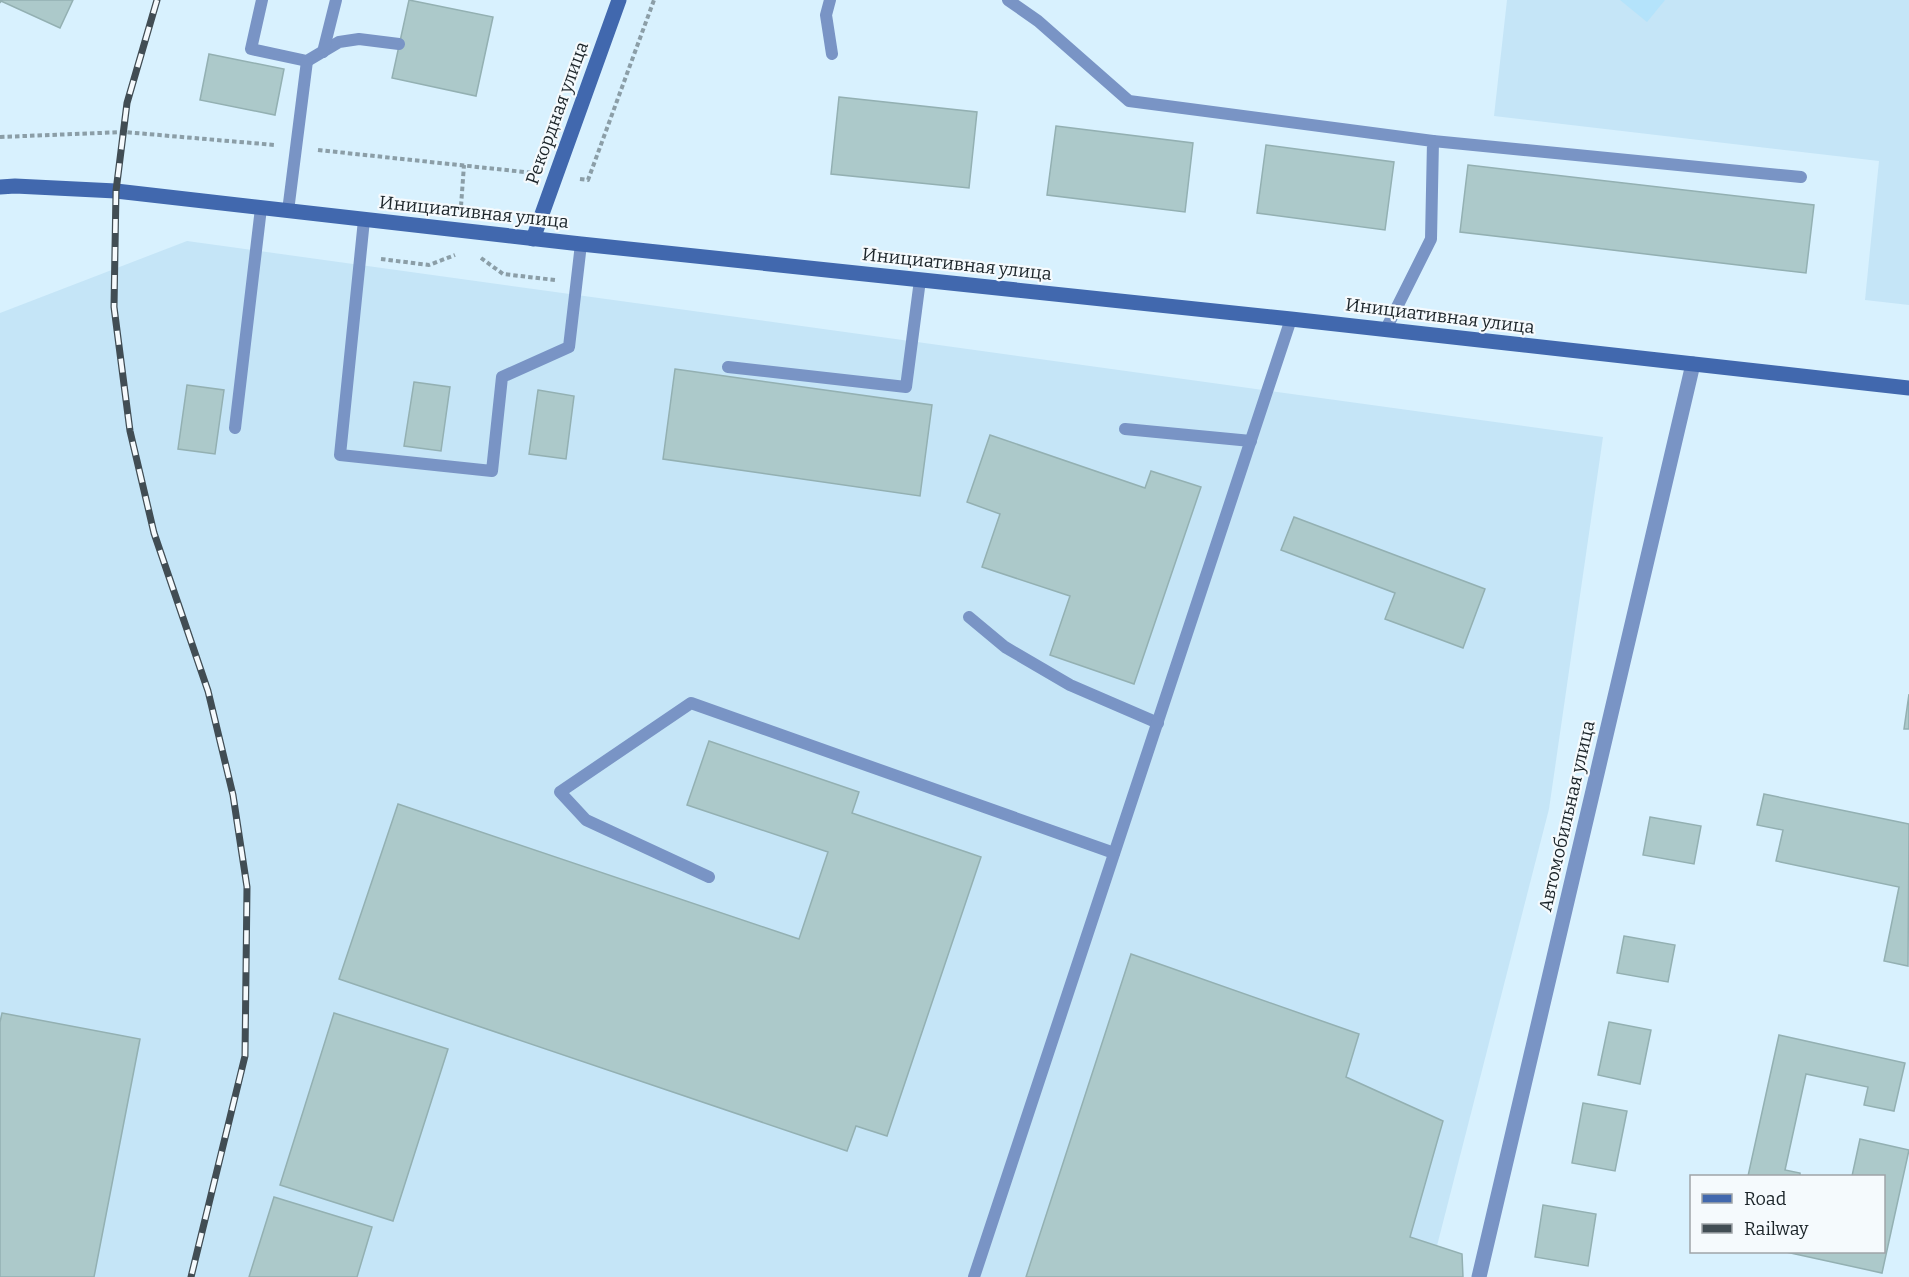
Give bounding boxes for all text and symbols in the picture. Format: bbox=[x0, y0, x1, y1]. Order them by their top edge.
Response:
street label: Рекордная улица bbox=[521, 38, 593, 187]
street label: Инициативная улица bbox=[378, 191, 570, 233]
street label: Инициативная улица bbox=[861, 243, 1053, 285]
street label: Инициативная улица bbox=[1344, 293, 1536, 339]
street label: Автомобильная улица bbox=[1534, 718, 1600, 914]
legend bbox=[1690, 1175, 1885, 1253]
text: Road bbox=[1744, 1188, 1787, 1210]
text: Railway bbox=[1744, 1218, 1809, 1240]

